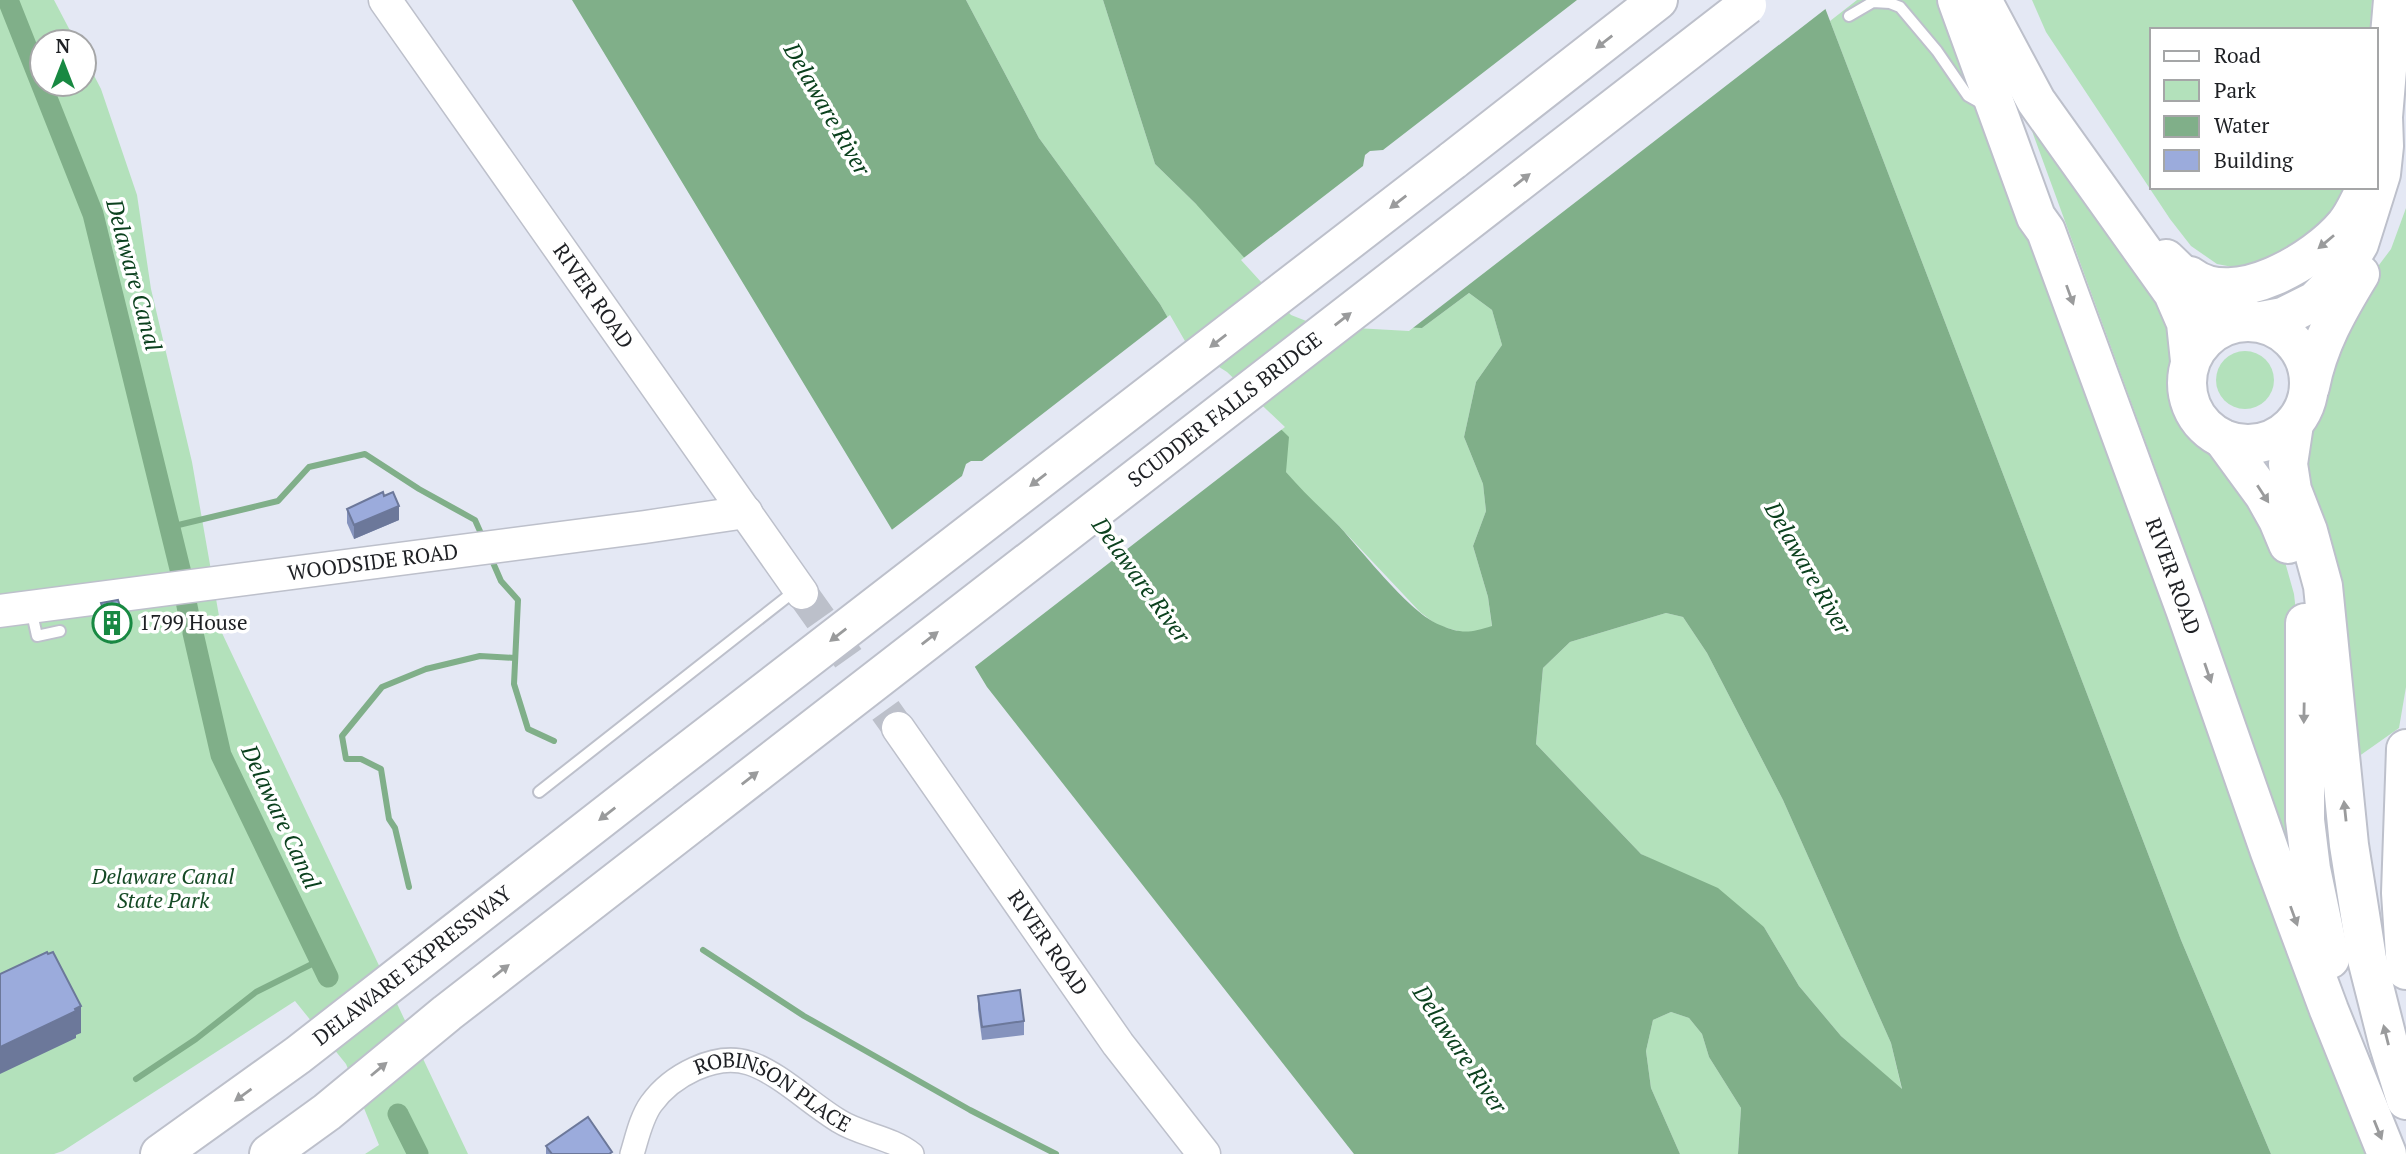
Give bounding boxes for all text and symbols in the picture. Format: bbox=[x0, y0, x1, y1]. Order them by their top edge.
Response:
north arrow bbox=[28, 28, 98, 98]
legend bbox=[2150, 28, 2378, 189]
text: N bbox=[56, 33, 71, 58]
one-way arrow bbox=[1595, 34, 1613, 49]
water label: Delaware River bbox=[776, 36, 878, 182]
text: Road bbox=[2214, 41, 2261, 69]
text: Park bbox=[2214, 76, 2256, 104]
text: Water bbox=[2214, 111, 2269, 139]
text: Building bbox=[2214, 146, 2294, 174]
one-way arrow bbox=[1513, 172, 1531, 187]
water label: Delaware Canal bbox=[99, 195, 170, 355]
one-way arrow bbox=[1389, 195, 1407, 209]
one-way arrow bbox=[2318, 234, 2335, 249]
street label: RIVER ROAD bbox=[547, 237, 641, 354]
one-way arrow bbox=[2065, 284, 2076, 305]
one-way arrow bbox=[1333, 312, 1351, 327]
street label: SCUDDER FALLS BRIDGE bbox=[1122, 325, 1327, 493]
one-way arrow bbox=[1209, 334, 1227, 348]
one-way arrow bbox=[1029, 473, 1047, 487]
one-way arrow bbox=[2256, 484, 2269, 504]
water label: Delaware River bbox=[1757, 495, 1859, 641]
water label: Delaware River bbox=[1085, 510, 1198, 650]
street label: RIVER ROAD bbox=[2140, 514, 2208, 638]
street label: WOODSIDE ROAD bbox=[286, 536, 460, 586]
building icon: 1799 House bbox=[91, 602, 133, 644]
place label: 1799 House bbox=[139, 608, 248, 636]
one-way arrow bbox=[830, 627, 848, 642]
one-way arrow bbox=[921, 631, 939, 646]
one-way arrow bbox=[2203, 663, 2214, 684]
one-way arrow bbox=[2298, 702, 2310, 724]
water label: Delaware Canal bbox=[234, 739, 329, 895]
one-way arrow bbox=[741, 770, 759, 785]
one-way arrow bbox=[2339, 800, 2350, 822]
one-way arrow bbox=[598, 806, 616, 820]
park label: Delaware Canal State Park bbox=[91, 862, 234, 914]
street label: DELAWARE EXPRESSWAY bbox=[307, 878, 517, 1051]
street label: RIVER ROAD bbox=[1002, 884, 1095, 1001]
one-way arrow bbox=[2288, 906, 2299, 927]
one-way arrow bbox=[491, 964, 509, 979]
water label: Delaware River bbox=[1406, 978, 1515, 1120]
one-way arrow bbox=[2380, 1024, 2391, 1046]
street label: ROBINSON PLACE bbox=[690, 1045, 856, 1138]
one-way arrow bbox=[370, 1061, 388, 1076]
one-way arrow bbox=[234, 1088, 252, 1102]
one-way arrow bbox=[2373, 1120, 2384, 1141]

